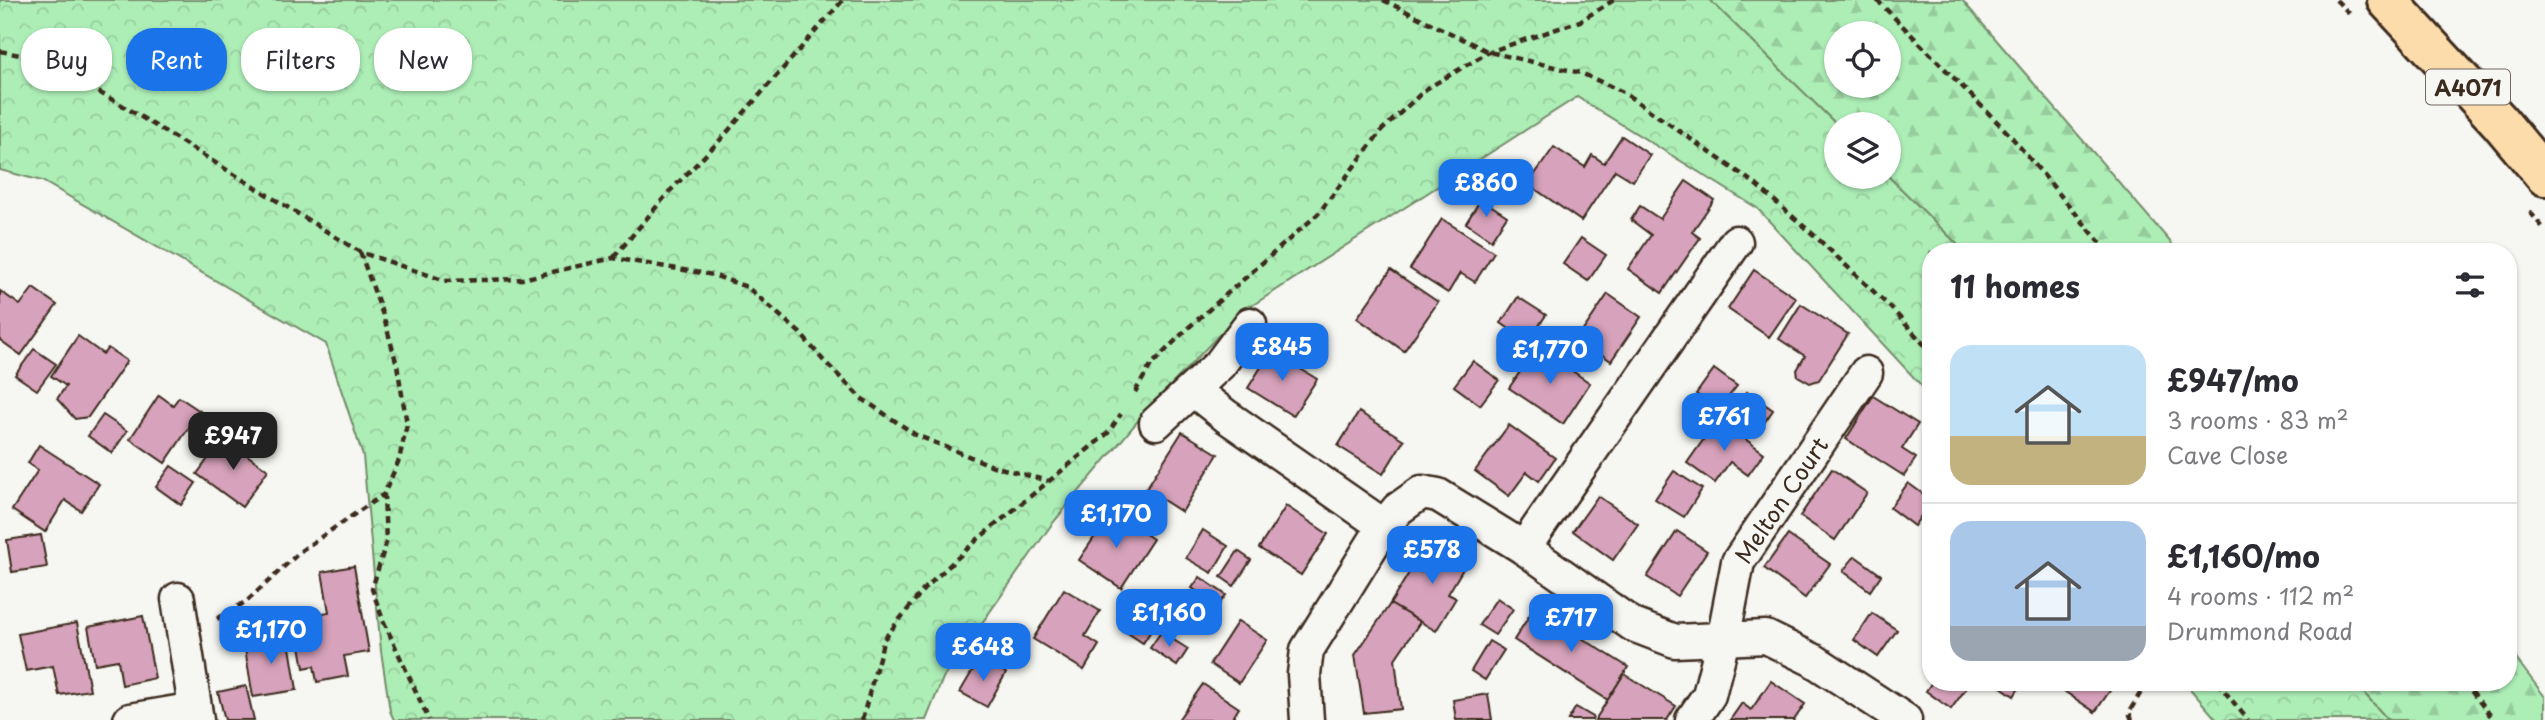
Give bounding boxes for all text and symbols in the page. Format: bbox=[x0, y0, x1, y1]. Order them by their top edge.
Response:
map controls bbox=[1824, 21, 1901, 189]
button: locate bbox=[1824, 21, 1901, 98]
chip: Buy bbox=[21, 28, 112, 91]
chip: Rent bbox=[126, 28, 227, 91]
chip: Filters bbox=[241, 28, 360, 91]
chip: New bbox=[374, 28, 472, 91]
road number: A4071 bbox=[2426, 70, 2510, 104]
button: layers bbox=[1824, 112, 1901, 189]
pin: £860 bbox=[1445, 160, 1527, 219]
text: £860 bbox=[1455, 164, 1517, 199]
text: 11 homes bbox=[1950, 263, 2080, 308]
icon: filters bbox=[2451, 266, 2489, 304]
pin: £845 bbox=[1241, 324, 1323, 383]
pin: £1,770 bbox=[1493, 326, 1607, 386]
text: £845 bbox=[1251, 328, 1313, 363]
text: £1,770 bbox=[1512, 331, 1588, 366]
text: £947/mo bbox=[2167, 357, 2299, 402]
icon: home bbox=[2006, 373, 2090, 457]
pin: £761 bbox=[1683, 393, 1765, 453]
text: £761 bbox=[1698, 398, 1750, 433]
text: 3 rooms · 83 m² bbox=[2167, 402, 2349, 437]
pin: £947 bbox=[192, 412, 274, 472]
text: £947 bbox=[204, 417, 262, 452]
street label: Melton Court bbox=[1725, 429, 1836, 570]
text: Cave Close bbox=[2167, 437, 2288, 472]
pin: £1,170 bbox=[1059, 490, 1173, 550]
text: £1,170 bbox=[1080, 495, 1152, 530]
pin: £578 bbox=[1391, 526, 1473, 586]
text: £578 bbox=[1403, 531, 1461, 566]
text: £1,160/mo bbox=[2167, 533, 2320, 578]
icon: home bbox=[2006, 549, 2090, 633]
text: 4 rooms · 112 m² bbox=[2167, 578, 2354, 613]
pin: £1,160 bbox=[1112, 590, 1226, 649]
text: £1,160 bbox=[1132, 594, 1206, 629]
pin: £717 bbox=[1530, 594, 1612, 654]
text: £717 bbox=[1545, 599, 1597, 634]
pin: £1,170 bbox=[214, 606, 328, 666]
text: £1,170 bbox=[235, 611, 307, 646]
text: Drummond Road bbox=[2167, 613, 2353, 648]
pin: £648 bbox=[942, 624, 1024, 683]
text: £648 bbox=[952, 628, 1014, 663]

